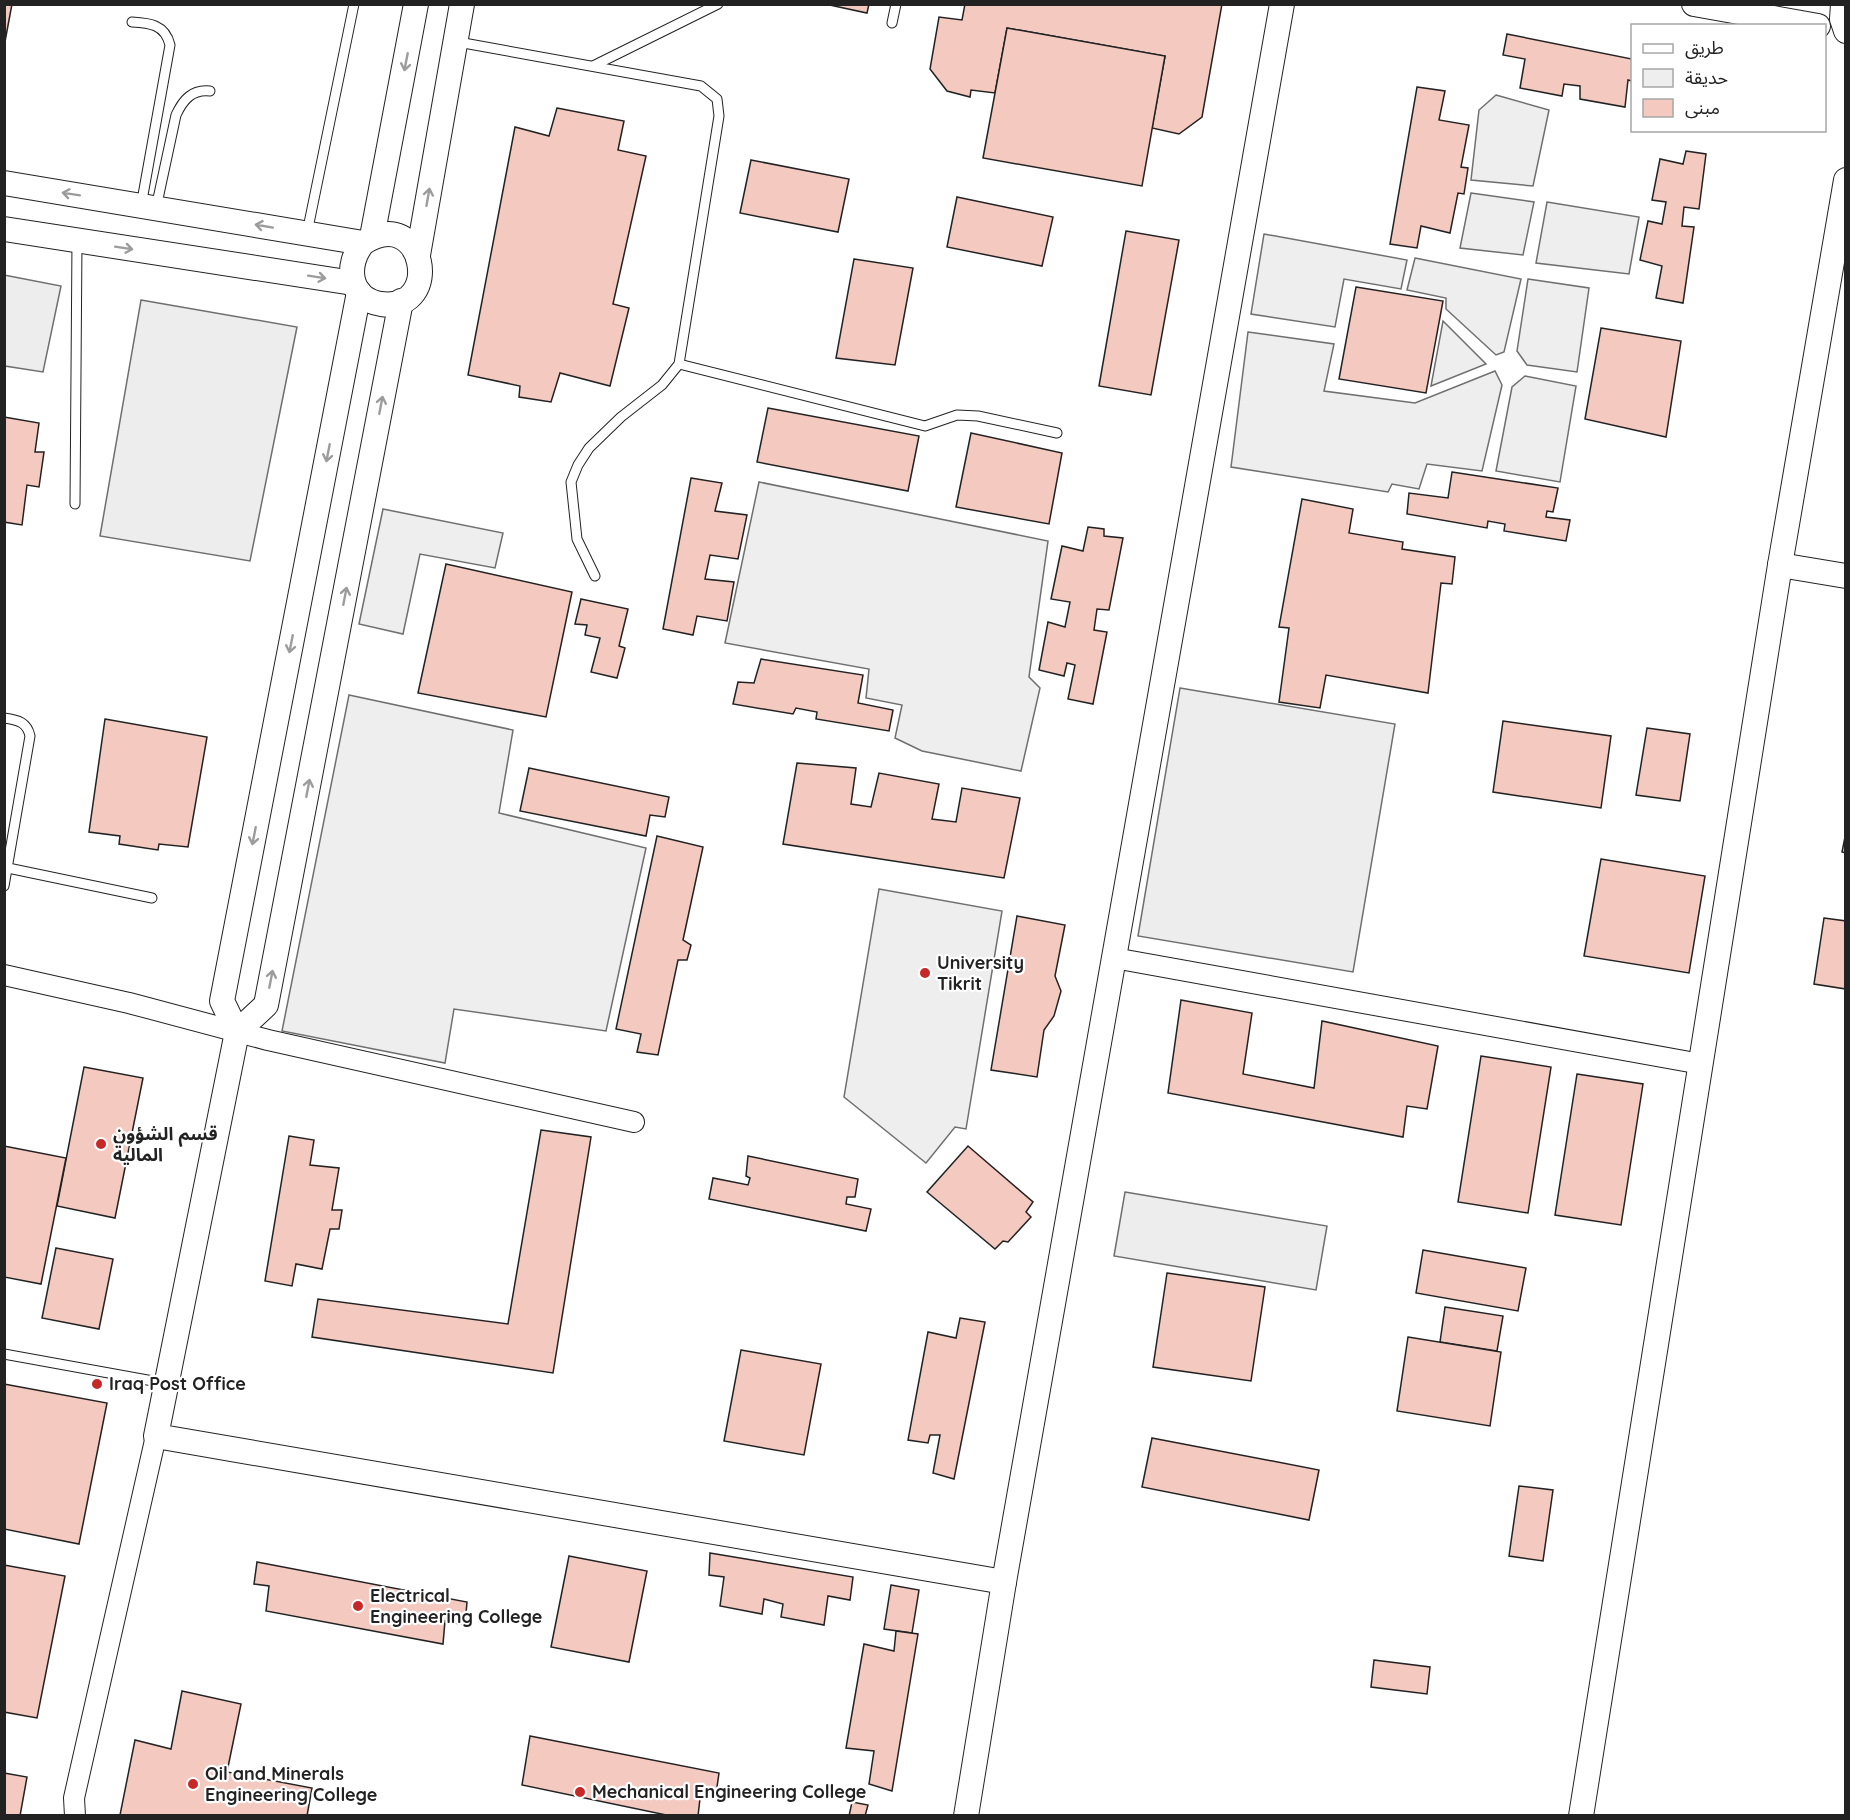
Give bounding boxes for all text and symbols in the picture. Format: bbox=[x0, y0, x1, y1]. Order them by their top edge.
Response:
legend bbox=[1631, 24, 1826, 132]
text: طريق bbox=[1685, 36, 1724, 59]
one-way arrow bbox=[400, 52, 411, 71]
text: حديقة bbox=[1685, 66, 1728, 89]
text: مبنى bbox=[1685, 96, 1720, 119]
one-way arrow bbox=[423, 188, 434, 208]
one-way arrow bbox=[62, 189, 82, 200]
one-way arrow bbox=[254, 220, 274, 231]
one-way arrow bbox=[114, 243, 134, 254]
one-way arrow bbox=[307, 272, 327, 283]
one-way arrow bbox=[376, 395, 387, 415]
one-way arrow bbox=[322, 442, 333, 462]
one-way arrow bbox=[340, 587, 351, 606]
one-way arrow bbox=[285, 634, 296, 653]
one-way arrow bbox=[303, 778, 314, 798]
one-way arrow bbox=[248, 825, 259, 845]
place label: University Tikrit bbox=[937, 951, 1024, 995]
marker: University Tikrit bbox=[918, 966, 932, 980]
one-way arrow bbox=[266, 970, 277, 989]
place label: قسم الشؤون المالية bbox=[113, 1122, 218, 1166]
marker: قسم الشؤون المالية bbox=[94, 1137, 108, 1151]
place label: Iraq Post Office bbox=[109, 1372, 246, 1395]
marker: Iraq Post Office bbox=[90, 1377, 104, 1391]
place label: Electrical Engineering College bbox=[370, 1584, 542, 1628]
marker: Electrical Engineering College bbox=[351, 1599, 365, 1613]
place label: Oil and Minerals Engineering College bbox=[205, 1762, 377, 1806]
marker: Oil and Minerals Engineering College bbox=[186, 1777, 200, 1791]
place label: Mechanical Engineering College bbox=[592, 1780, 866, 1803]
marker: Mechanical Engineering College bbox=[573, 1785, 587, 1799]

